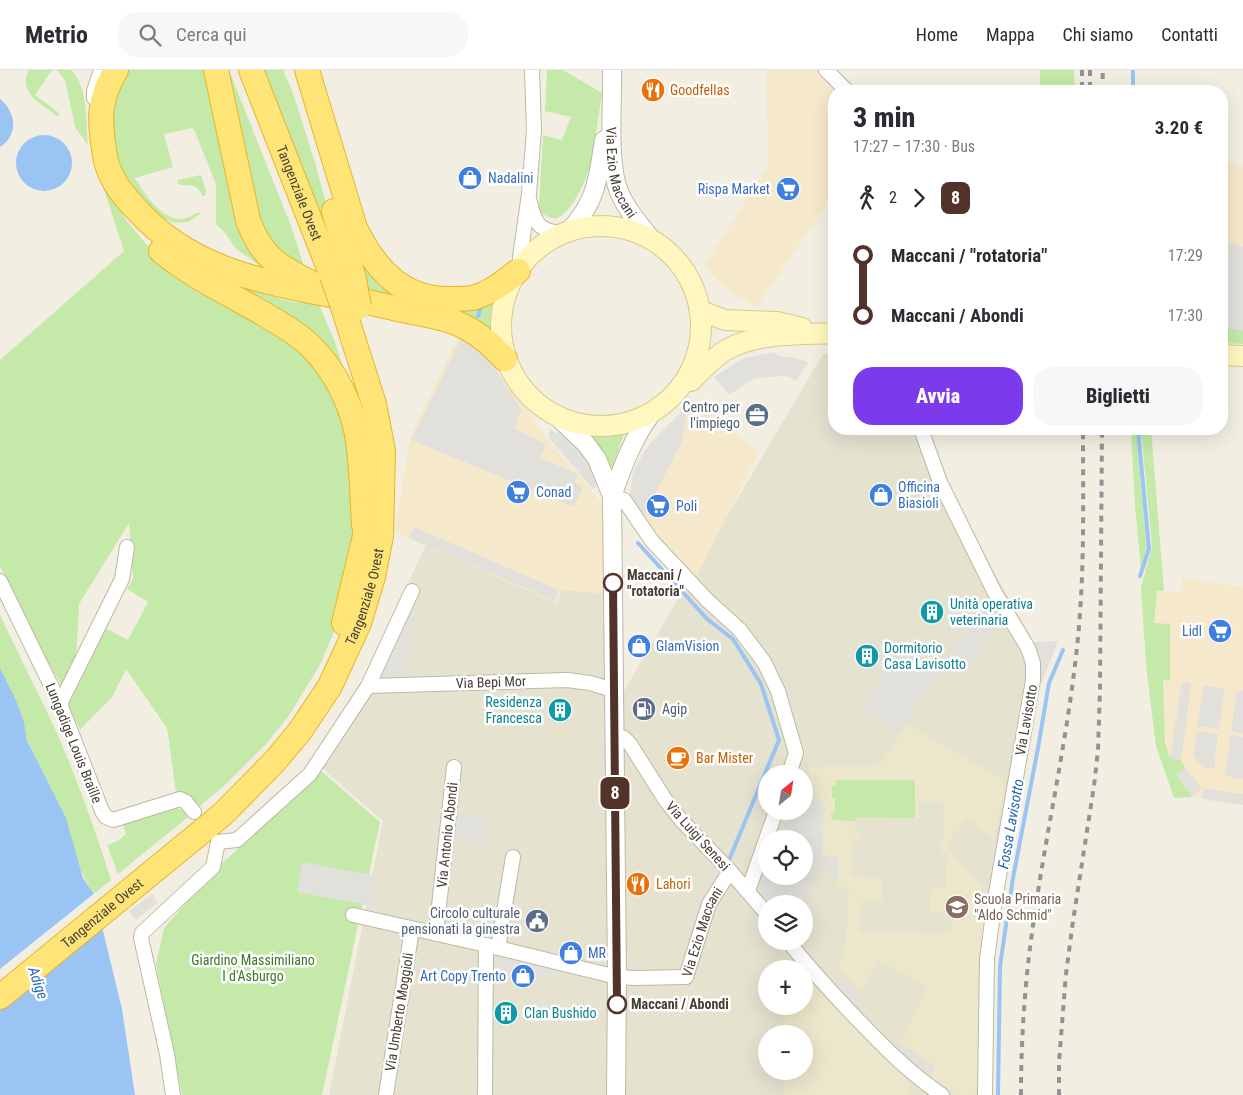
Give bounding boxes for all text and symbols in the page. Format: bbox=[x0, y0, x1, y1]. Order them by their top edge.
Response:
search box bbox=[118, 12, 468, 57]
text: Metrio bbox=[25, 21, 88, 49]
icon: search bbox=[136, 21, 164, 49]
text: Cerca qui bbox=[176, 23, 247, 46]
text: Home bbox=[916, 24, 958, 45]
text: Mappa bbox=[986, 24, 1035, 45]
text: Chi siamo bbox=[1063, 24, 1133, 45]
text: Contatti bbox=[1161, 24, 1218, 45]
restaurant icon: Goodfellas bbox=[640, 77, 666, 103]
place label: Goodfellas bbox=[670, 82, 730, 98]
text: 3 min bbox=[853, 101, 915, 134]
text: 3.20 € bbox=[1155, 116, 1203, 139]
street label: Via Ezio Maccani bbox=[603, 127, 640, 221]
text: 17:27 – 17:30 · Bus bbox=[853, 137, 975, 156]
street label: Tangenziale Ovest bbox=[273, 143, 325, 243]
shop icon: Nadalini bbox=[457, 165, 483, 191]
place label: Nadalini bbox=[488, 170, 533, 186]
supermarket icon: Rispa Market bbox=[775, 176, 801, 202]
place label: Rispa Market bbox=[698, 181, 770, 197]
icon: walk bbox=[853, 184, 881, 212]
icon: forward bbox=[905, 184, 933, 212]
text: 8 bbox=[951, 187, 960, 208]
text: 2 bbox=[889, 188, 897, 207]
text: Maccani / "rotatoria" bbox=[891, 244, 1047, 267]
text: 17:29 bbox=[1168, 246, 1203, 265]
text: Maccani / Abondi bbox=[891, 304, 1024, 327]
text: 17:30 bbox=[1168, 306, 1203, 325]
button: Avvia bbox=[853, 367, 1023, 425]
button: Biglietti bbox=[1033, 367, 1203, 425]
place label: Centro per l'impiego bbox=[682, 399, 740, 431]
office icon: Centro per l'impiego bbox=[744, 402, 770, 428]
supermarket icon: Conad bbox=[505, 479, 531, 505]
place label: Officina Biasioli bbox=[898, 479, 940, 511]
shop icon: Officina Biasioli bbox=[868, 482, 894, 508]
place label: Conad bbox=[536, 484, 571, 500]
supermarket icon: Poli bbox=[645, 493, 671, 519]
place label: Poli bbox=[676, 498, 697, 514]
street label: Tangenziale Ovest bbox=[342, 547, 386, 648]
place label: Maccani / "rotatoria" bbox=[627, 567, 684, 599]
marker: Maccani / "rotatoria" bbox=[603, 573, 623, 593]
place label: Unità operativa veterinaria bbox=[950, 596, 1033, 628]
building icon: Unità operativa veterinaria bbox=[919, 599, 945, 625]
supermarket icon: Lidl bbox=[1207, 618, 1233, 644]
place label: Lidl bbox=[1182, 623, 1202, 639]
shop icon: GlamVision bbox=[626, 633, 652, 659]
place label: GlamVision bbox=[656, 638, 719, 654]
place label: Dormitorio Casa Lavisotto bbox=[884, 640, 966, 672]
building icon: Dormitorio Casa Lavisotto bbox=[854, 643, 880, 669]
street label: Via Bepi Mor bbox=[456, 673, 526, 691]
street label: Lungadige Louis Braille bbox=[43, 681, 106, 806]
street label: Via Lavisotto bbox=[1012, 683, 1040, 757]
place label: Residenza Francesca bbox=[485, 694, 542, 726]
fuel station icon: Agip bbox=[631, 696, 657, 722]
building icon: Residenza Francesca bbox=[547, 697, 573, 723]
place label: Agip bbox=[662, 701, 687, 717]
cafe icon: Bar Mister bbox=[665, 745, 691, 771]
place label: Bar Mister bbox=[696, 750, 753, 766]
north arrow bbox=[758, 765, 812, 820]
map controls bbox=[758, 765, 813, 1080]
line badge: 8 bbox=[599, 777, 631, 809]
water label: Fossa Lavisotto bbox=[994, 778, 1028, 870]
street label: Via Antonio Abondi bbox=[434, 781, 460, 889]
text: 8 bbox=[610, 782, 620, 803]
street label: Via Luigi Senesi bbox=[663, 798, 733, 874]
button: locate bbox=[758, 830, 813, 885]
restaurant icon: Lahori bbox=[625, 871, 651, 897]
street label: Tangenziale Ovest bbox=[58, 875, 146, 951]
place label: Lahori bbox=[656, 876, 691, 892]
street label: Via Ezio Maccani bbox=[679, 884, 726, 979]
place label: Scuola Primaria "Aldo Schmid" bbox=[974, 891, 1061, 923]
school or university icon: Scuola Primaria "Aldo Schmid" bbox=[944, 894, 970, 920]
button: layers bbox=[758, 895, 813, 950]
place label: Circolo culturale pensionati la ginestra bbox=[401, 905, 520, 937]
public building icon: Circolo culturale pensionati la ginestra bbox=[524, 908, 550, 934]
shop icon: MR bbox=[558, 940, 584, 966]
place label: MR bbox=[588, 945, 607, 961]
park label: Giardino Massimiliano I d'Asburgo bbox=[191, 952, 315, 984]
street label: Via Umberto Moggioli bbox=[382, 952, 416, 1072]
button: + bbox=[758, 960, 813, 1015]
shop icon: Art Copy Trento bbox=[510, 963, 536, 989]
water label: Adige bbox=[24, 964, 52, 1002]
place label: Art Copy Trento bbox=[420, 968, 506, 984]
marker: Maccani / Abondi bbox=[607, 994, 627, 1014]
place label: Maccani / Abondi bbox=[631, 996, 729, 1012]
building icon: Clan Bushido bbox=[493, 1000, 519, 1026]
place label: Clan Bushido bbox=[524, 1005, 597, 1021]
button: − bbox=[758, 1025, 813, 1080]

